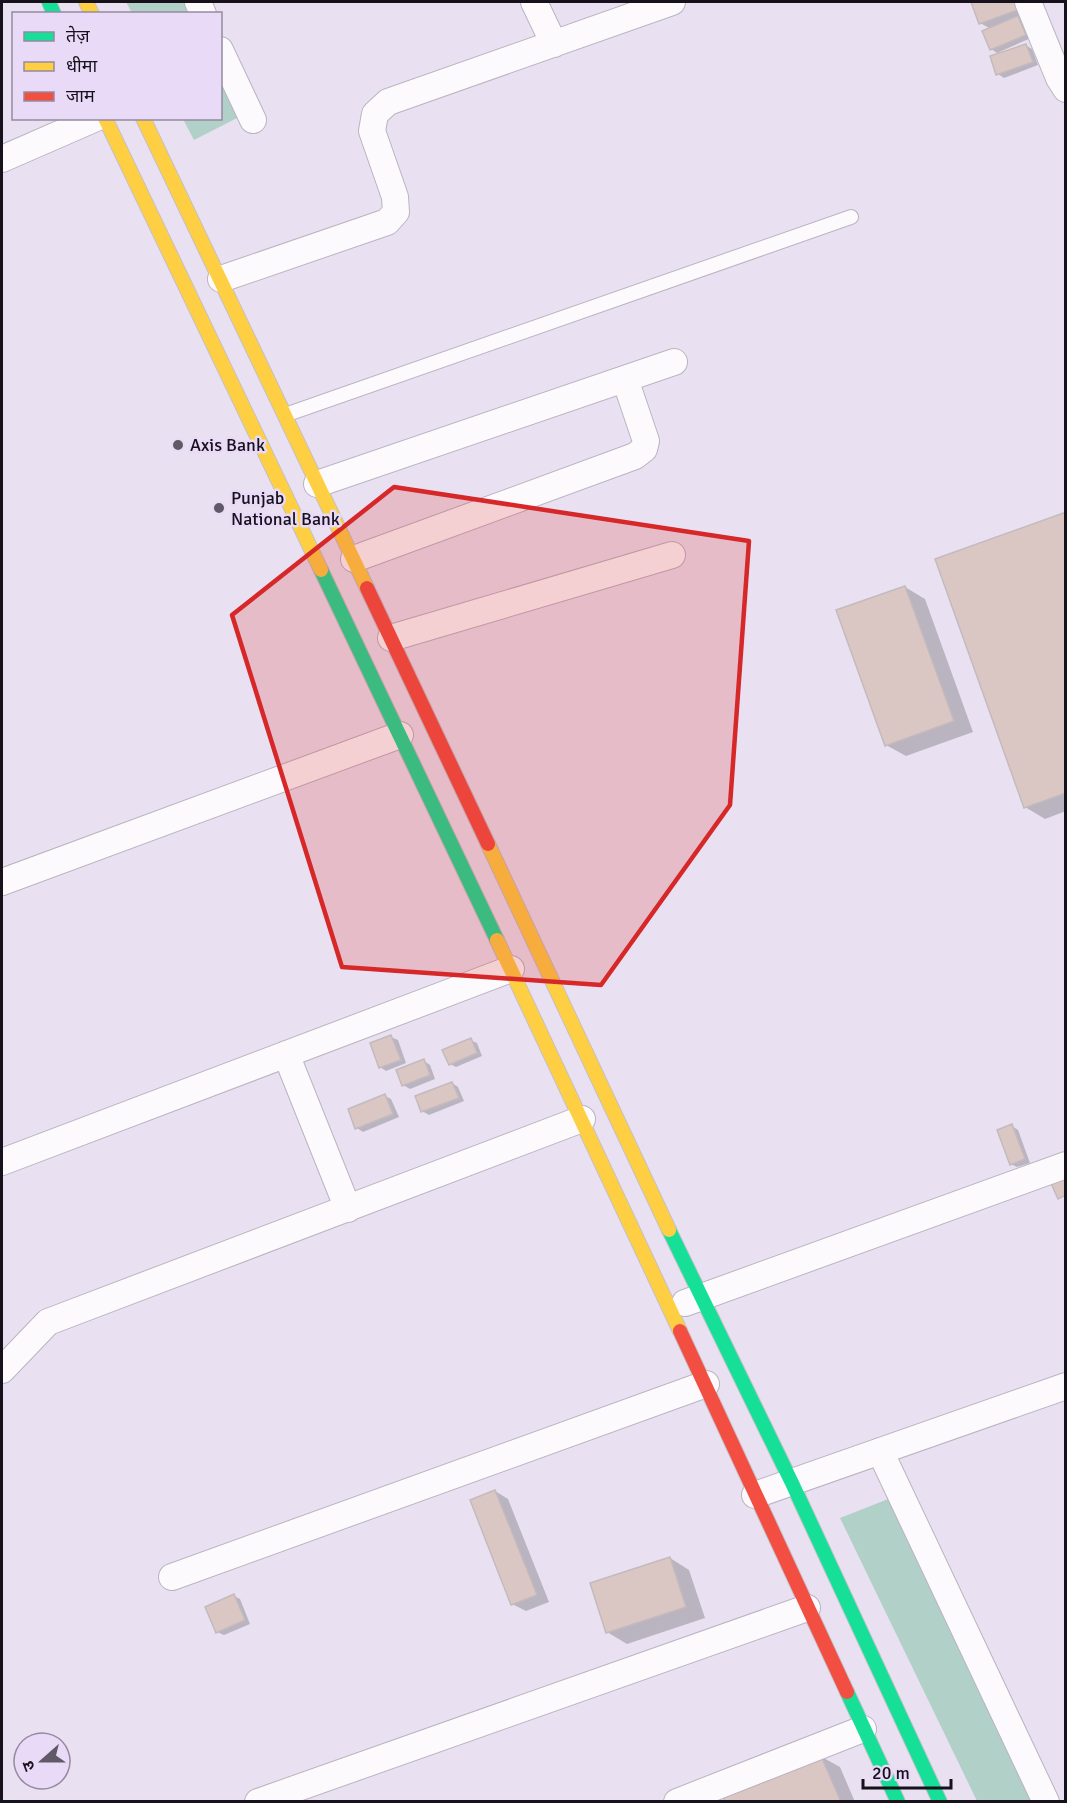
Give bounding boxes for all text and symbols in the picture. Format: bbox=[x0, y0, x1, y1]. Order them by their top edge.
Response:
legend bbox=[12, 12, 222, 120]
text: तेज़ bbox=[66, 25, 90, 47]
text: धीमा bbox=[66, 55, 97, 77]
text: जाम bbox=[66, 85, 96, 107]
place label: Axis Bank bbox=[190, 434, 265, 456]
marker: Axis Bank bbox=[171, 438, 185, 452]
place label: Punjab National Bank bbox=[231, 487, 340, 530]
marker: Punjab National Bank bbox=[212, 501, 226, 515]
north arrow bbox=[12, 1731, 72, 1791]
scale bar bbox=[863, 1752, 952, 1790]
text: उ bbox=[18, 1757, 40, 1774]
text: 20 m bbox=[872, 1762, 910, 1784]

